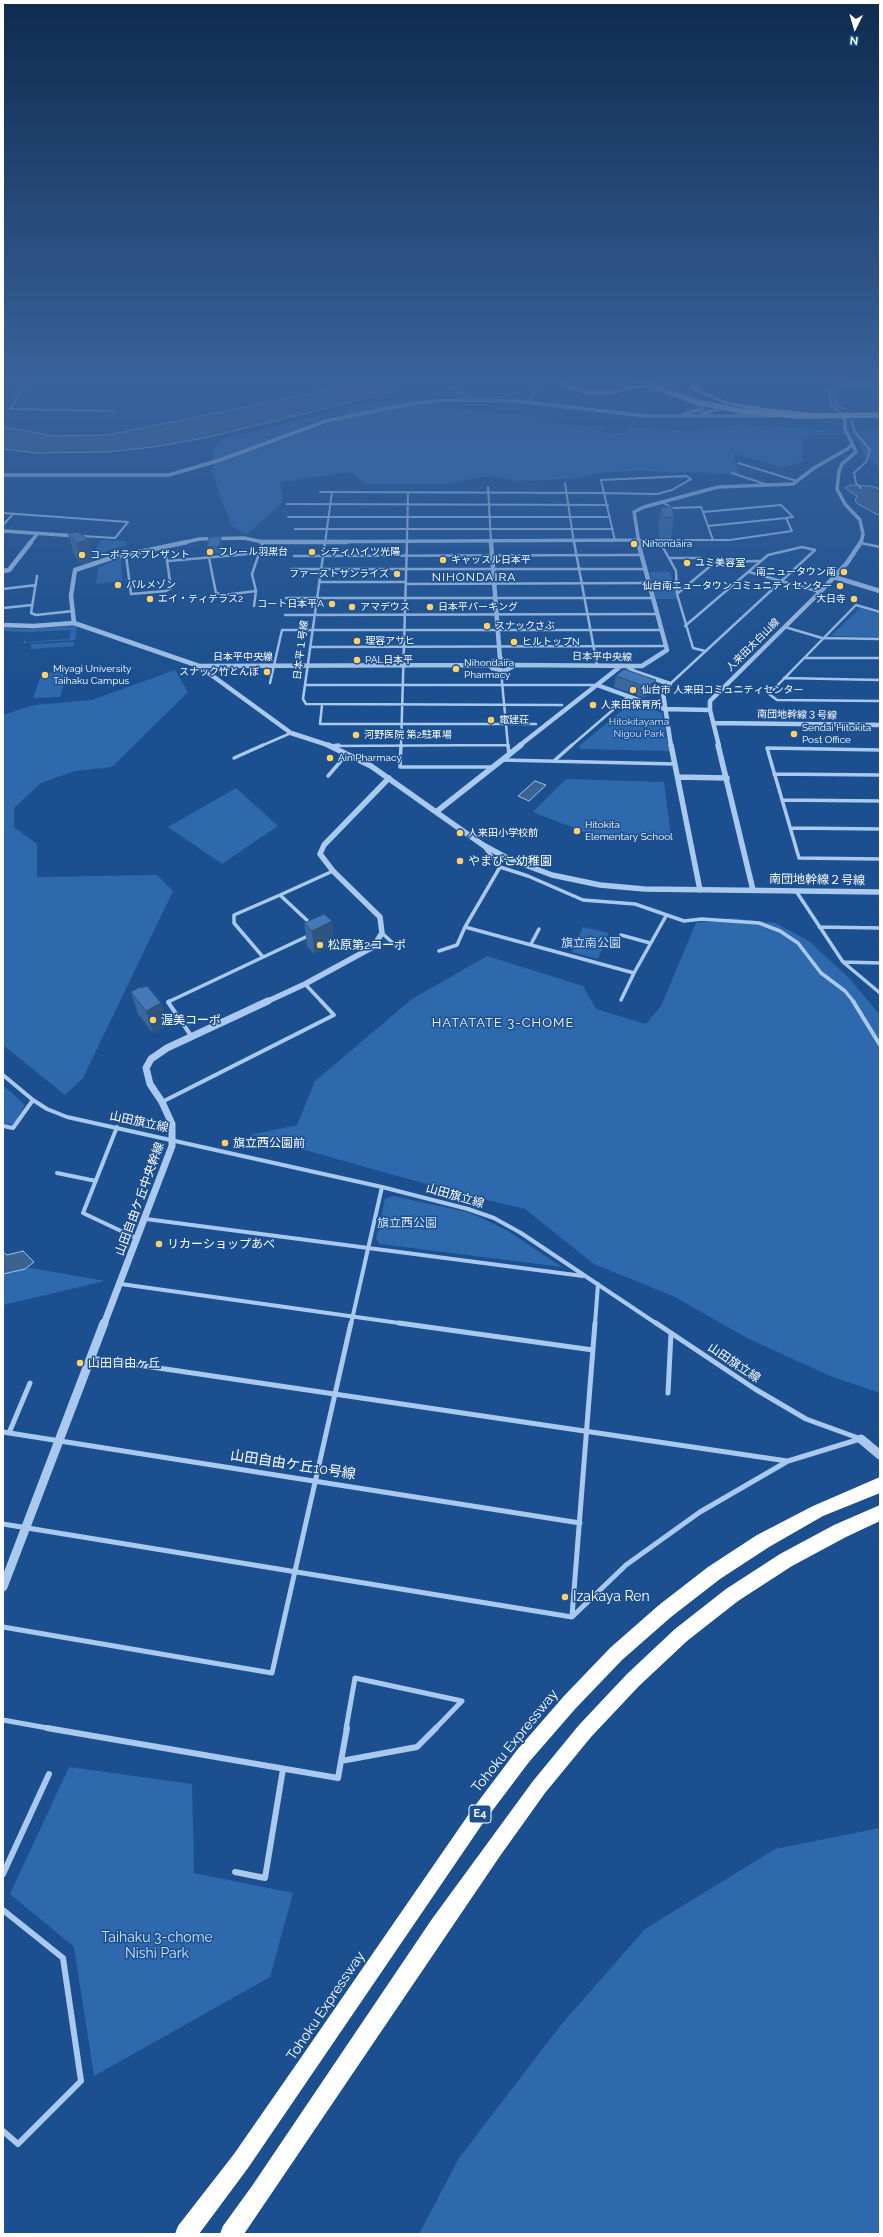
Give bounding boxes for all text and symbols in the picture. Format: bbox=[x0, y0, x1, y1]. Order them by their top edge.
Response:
north arrow bbox=[835, 8, 875, 48]
text: N bbox=[849, 34, 859, 47]
place label: Nihondaira bbox=[642, 538, 692, 550]
marker: Nihondaira bbox=[629, 539, 639, 549]
place label: フレール羽黒台 bbox=[218, 546, 288, 558]
place label: シティハイツ光陽 bbox=[320, 546, 400, 558]
marker: フレール羽黒台 bbox=[205, 547, 215, 557]
marker: シティハイツ光陽 bbox=[307, 547, 317, 557]
place label: コーポラスプレザント bbox=[90, 549, 190, 561]
marker: コーポラスプレザント bbox=[77, 550, 87, 560]
place label: キャッスル日本平 bbox=[451, 554, 531, 566]
marker: キャッスル日本平 bbox=[438, 555, 448, 565]
place label: ユミ美容室 bbox=[695, 557, 745, 569]
marker: ユミ美容室 bbox=[682, 558, 692, 568]
place label: 南ニュータウン南 bbox=[756, 566, 836, 578]
marker: 南ニュータウン南 bbox=[839, 567, 849, 577]
place label: ファーストサンライズ bbox=[289, 568, 389, 580]
marker: ファーストサンライズ bbox=[392, 569, 402, 579]
district label: NIHONDAIRA bbox=[432, 570, 516, 584]
place label: パルメゾン bbox=[126, 579, 176, 591]
marker: パルメゾン bbox=[113, 580, 123, 590]
place label: 仙台南ニュータウンコミュニティセンター bbox=[642, 580, 832, 592]
marker: 仙台南ニュータウンコミュニティセンター bbox=[835, 581, 845, 591]
place label: エイ・ティテラス2 bbox=[158, 593, 243, 605]
place label: 大日寺 bbox=[816, 593, 846, 605]
marker: エイ・ティテラス2 bbox=[145, 594, 155, 604]
marker: 大日寺 bbox=[849, 594, 859, 604]
place label: コート日本平A bbox=[257, 598, 324, 610]
marker: コート日本平A bbox=[327, 599, 337, 609]
place label: アマデウス bbox=[360, 601, 410, 613]
place label: 日本平パーキング bbox=[438, 601, 518, 613]
marker: アマデウス bbox=[347, 602, 357, 612]
marker: 日本平パーキング bbox=[425, 602, 435, 612]
street label: 人来田太白山線 bbox=[724, 616, 782, 674]
street label: 日本平１号線 bbox=[291, 619, 311, 681]
place label: スナックさぶ bbox=[495, 620, 555, 632]
marker: スナックさぶ bbox=[482, 621, 492, 631]
place label: 理容アサヒ bbox=[365, 635, 415, 647]
marker: 理容アサヒ bbox=[352, 636, 362, 646]
place label: ヒルトップN bbox=[522, 636, 580, 648]
marker: ヒルトップN bbox=[509, 637, 519, 647]
street label: 日本平中央線 bbox=[572, 650, 632, 664]
street label: 日本平中央線 bbox=[213, 651, 273, 663]
place label: PAL日本平 bbox=[365, 654, 413, 666]
marker: PAL日本平 bbox=[352, 655, 362, 665]
place label: Nihondaira Pharmacy bbox=[464, 657, 514, 680]
place label: Miyagi University Taihaku Campus bbox=[53, 663, 131, 686]
marker: Nihondaira Pharmacy bbox=[451, 664, 461, 674]
place label: スナック竹とんぼ bbox=[179, 666, 259, 678]
marker: スナック竹とんぼ bbox=[262, 667, 272, 677]
marker: Miyagi University Taihaku Campus bbox=[40, 670, 50, 680]
place label: 仙台市 人来田コミュニティセンター bbox=[641, 684, 804, 696]
marker: 仙台市 人来田コミュニティセンター bbox=[628, 685, 638, 695]
place label: 人来田保育所 bbox=[601, 699, 661, 711]
marker: 人来田保育所 bbox=[588, 700, 598, 710]
street label: 南団地幹線３号線 bbox=[757, 708, 837, 722]
place label: 電建荘 bbox=[499, 714, 529, 726]
marker: 電建荘 bbox=[486, 715, 496, 725]
park label: Hitokitayama Nigou Park bbox=[609, 716, 669, 740]
place label: Sendai Hitokita Post Office bbox=[802, 722, 871, 746]
place label: 河野医院 第2駐車場 bbox=[364, 729, 452, 741]
marker: Sendai Hitokita Post Office bbox=[789, 729, 799, 739]
marker: 河野医院 第2駐車場 bbox=[351, 730, 361, 740]
place label: Ain Pharmacy bbox=[338, 752, 402, 764]
marker: Ain Pharmacy bbox=[325, 753, 335, 763]
place label: Hitokita Elementary School bbox=[585, 819, 673, 842]
marker: Hitokita Elementary School bbox=[572, 826, 582, 836]
place label: 人来田小学校前 bbox=[468, 827, 538, 839]
marker: 人来田小学校前 bbox=[455, 828, 465, 838]
place label: やまびこ幼稚園 bbox=[468, 854, 552, 868]
marker: やまびこ幼稚園 bbox=[455, 856, 465, 866]
street label: 南団地幹線２号線 bbox=[769, 872, 865, 888]
park label: 旗立南公園 bbox=[561, 936, 621, 950]
place label: 松原第2コーポ bbox=[328, 938, 406, 952]
marker: 松原第2コーポ bbox=[315, 940, 325, 950]
place label: 渥美コーポ bbox=[161, 1013, 221, 1027]
marker: 渥美コーポ bbox=[148, 1015, 158, 1025]
district label: HATATATE 3-CHOME bbox=[432, 1015, 574, 1031]
street label: 山田旗立線 bbox=[108, 1109, 170, 1135]
place label: 旗立西公園前 bbox=[233, 1136, 305, 1150]
marker: 旗立西公園前 bbox=[220, 1138, 230, 1148]
street label: 山田自由ケ丘中央幹線 bbox=[113, 1140, 167, 1258]
street label: 山田旗立線 bbox=[424, 1181, 486, 1211]
park label: 旗立西公園 bbox=[377, 1216, 437, 1230]
place label: リカーショップあべ bbox=[167, 1237, 275, 1251]
marker: リカーショップあべ bbox=[154, 1239, 164, 1249]
street label: 山田旗立線 bbox=[705, 1340, 763, 1386]
place label: 山田自由ヶ丘 bbox=[88, 1356, 160, 1370]
marker: 山田自由ヶ丘 bbox=[75, 1358, 85, 1368]
street label: 山田自由ケ丘10号線 bbox=[229, 1447, 357, 1483]
place label: Izakaya Ren bbox=[573, 1589, 650, 1605]
marker: Izakaya Ren bbox=[560, 1592, 570, 1602]
street label: Tohoku Expressway bbox=[468, 1686, 562, 1796]
road number: E4 bbox=[469, 1805, 491, 1823]
park label: Taihaku 3-chome Nishi Park bbox=[101, 1930, 213, 1962]
street label: Tohoku Expressway bbox=[283, 1948, 369, 2064]

